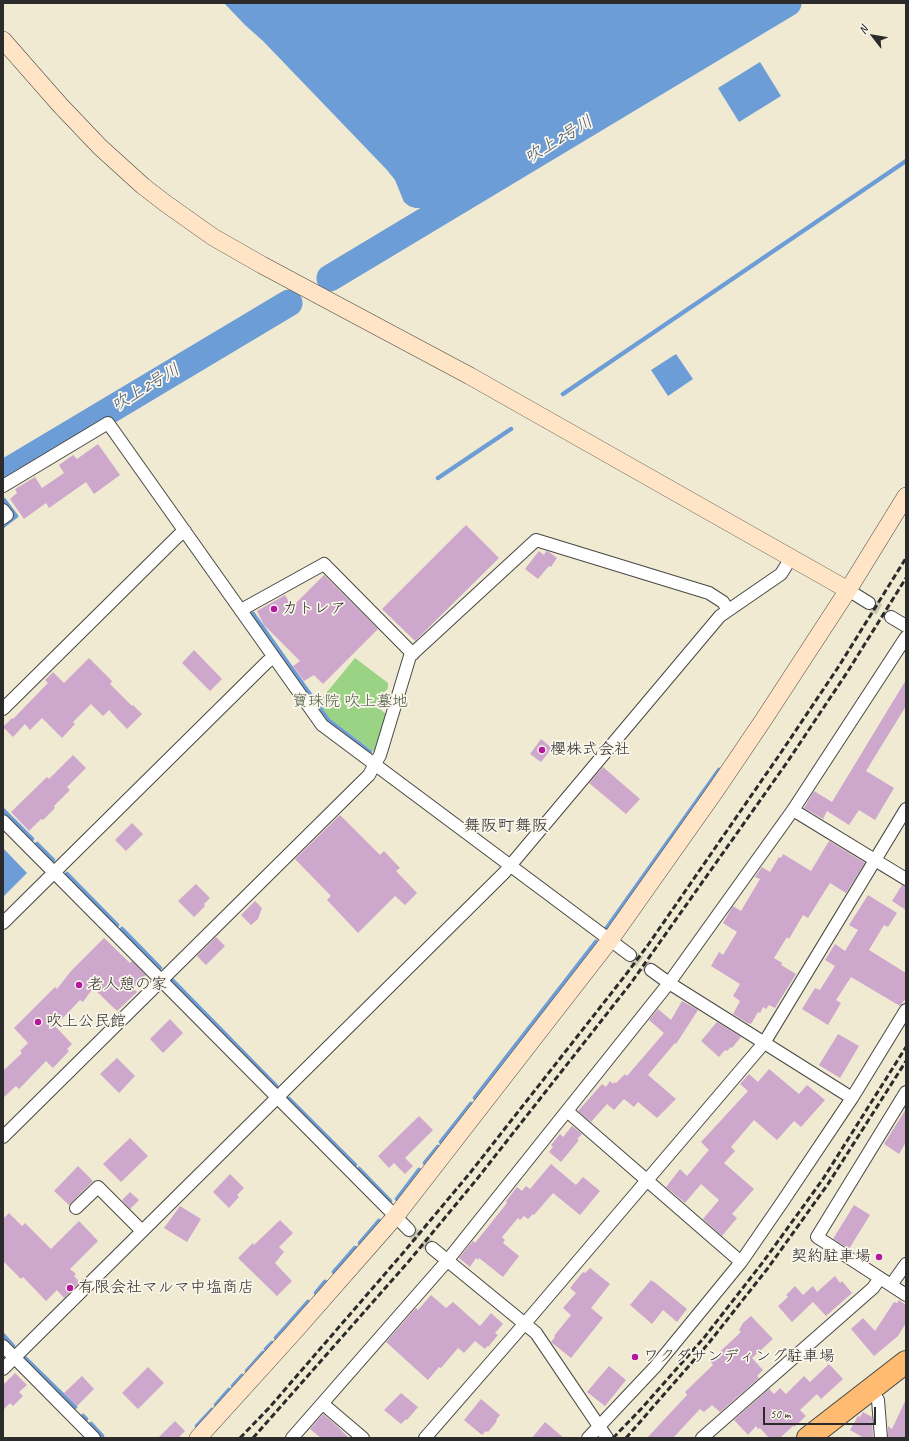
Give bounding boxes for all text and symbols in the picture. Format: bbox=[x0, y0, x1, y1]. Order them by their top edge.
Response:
north arrow bbox=[853, 16, 893, 56]
text: N bbox=[855, 23, 870, 36]
water label: 吹上2号川 bbox=[521, 112, 597, 168]
water label: 吹上2号川 bbox=[108, 360, 184, 416]
place label: カトレア bbox=[282, 599, 346, 619]
marker: カトレア bbox=[269, 604, 279, 614]
park label: 寶珠院 吹上墓地 bbox=[292, 692, 408, 712]
place label: 櫻株式会社 bbox=[550, 740, 630, 760]
marker: 櫻株式会社 bbox=[537, 745, 547, 755]
district label: 舞阪町舞阪 bbox=[464, 817, 548, 837]
place label: 老人憩の家 bbox=[87, 975, 167, 995]
marker: 老人憩の家 bbox=[74, 980, 84, 990]
place label: 吹上公民館 bbox=[46, 1012, 126, 1032]
marker: 吹上公民館 bbox=[33, 1017, 43, 1027]
place label: 契約駐車場 bbox=[791, 1247, 871, 1267]
marker: 契約駐車場 bbox=[874, 1252, 884, 1262]
place label: 有限会社マルマ中塩商店 bbox=[78, 1278, 254, 1298]
marker: 有限会社マルマ中塩商店 bbox=[65, 1283, 75, 1293]
place label: ワクダサンディング駐車場 bbox=[643, 1347, 835, 1367]
marker: ワクダサンディング駐車場 bbox=[630, 1352, 640, 1362]
scale bar bbox=[765, 1399, 878, 1425]
text: 50 m bbox=[770, 1406, 790, 1422]

